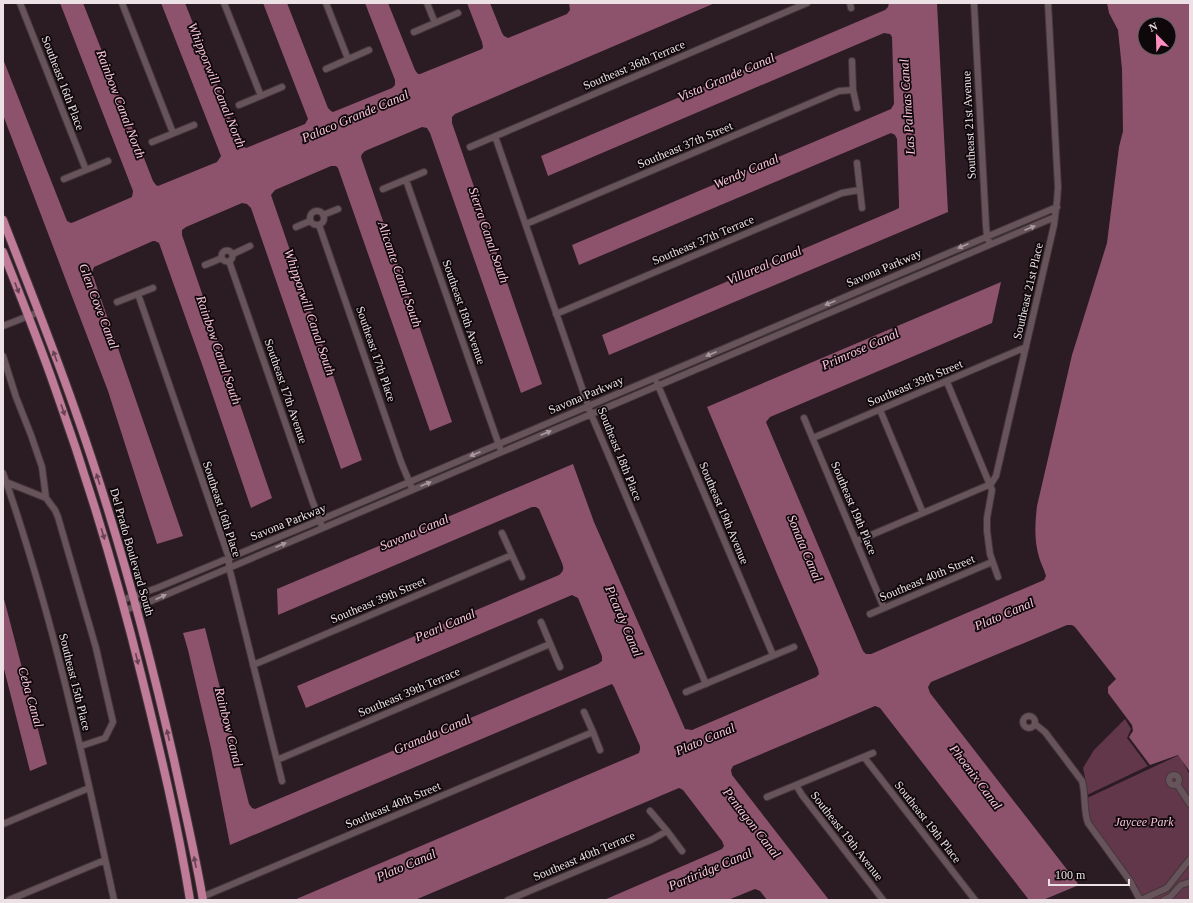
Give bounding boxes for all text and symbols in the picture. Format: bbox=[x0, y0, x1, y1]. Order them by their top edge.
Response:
north arrow bbox=[1137, 16, 1177, 56]
water label: Whipporwill Canal North bbox=[185, 20, 249, 150]
text: N bbox=[1147, 20, 1159, 34]
street label: Southeast 16th Place bbox=[39, 34, 87, 132]
street label: Southeast 36th Terrace bbox=[581, 37, 687, 93]
water label: Rainbow Canal North bbox=[93, 47, 149, 160]
water label: Vista Grande Canal bbox=[675, 50, 777, 104]
water label: Las Palmas Canal bbox=[896, 58, 918, 156]
street label: Southeast 21st Avenue bbox=[959, 70, 979, 180]
water label: Palaco Grande Canal bbox=[298, 87, 411, 146]
street label: Southeast 37th Street bbox=[635, 118, 735, 171]
water label: Wendy Canal bbox=[711, 150, 781, 191]
water label: Sierra Canal South bbox=[466, 185, 512, 285]
street label: Southeast 37th Terrace bbox=[650, 212, 756, 268]
water label: Alicante Canal South bbox=[374, 218, 425, 329]
one-way arrow bbox=[1025, 224, 1037, 230]
street label: Southeast 21st Place bbox=[1010, 241, 1046, 341]
water label: Villareal Canal bbox=[724, 242, 804, 287]
one-way arrow bbox=[957, 243, 968, 249]
street label: Savona Parkway bbox=[844, 246, 924, 290]
water label: Whipporwill Canal South bbox=[281, 247, 339, 377]
street label: Southeast 18th Avenue bbox=[440, 258, 488, 366]
water label: Glen Cove Canal bbox=[76, 261, 122, 351]
one-way arrow bbox=[15, 283, 21, 295]
water label: Rainbow Canal South bbox=[193, 293, 245, 406]
one-way arrow bbox=[825, 300, 836, 306]
street label: Southeast 17th Place bbox=[353, 304, 399, 404]
water label: Primrose Canal bbox=[818, 325, 901, 373]
street label: Southeast 17th Avenue bbox=[262, 337, 310, 445]
one-way arrow bbox=[52, 350, 58, 362]
one-way arrow bbox=[704, 352, 716, 358]
street label: Southeast 39th Street bbox=[865, 356, 965, 409]
street label: Savona Parkway bbox=[546, 373, 626, 417]
one-way arrow bbox=[60, 404, 66, 416]
street label: Southeast 18th Place bbox=[595, 405, 645, 503]
one-way arrow bbox=[541, 430, 552, 436]
one-way arrow bbox=[469, 452, 481, 458]
street label: Southeast 16th Place bbox=[200, 459, 244, 559]
street label: Southeast 19th Place bbox=[828, 459, 880, 557]
street label: Southeast 19th Avenue bbox=[696, 460, 752, 566]
one-way arrow bbox=[95, 473, 101, 485]
one-way arrow bbox=[421, 480, 433, 486]
street label: Del Prado Boulevard South bbox=[107, 486, 157, 618]
street label: Savona Parkway bbox=[248, 500, 328, 544]
water label: Savona Canal bbox=[377, 511, 451, 553]
water label: Sonata Canal bbox=[784, 512, 826, 584]
one-way arrow bbox=[100, 528, 106, 540]
one-way arrow bbox=[275, 542, 286, 548]
street label: Southeast 40th Street bbox=[877, 551, 977, 604]
street label: Southeast 39th Street bbox=[328, 573, 428, 626]
water label: Picardy Canal bbox=[602, 582, 646, 659]
one-way arrow bbox=[156, 593, 168, 599]
water label: Plato Canal bbox=[971, 595, 1036, 634]
water label: Pearl Canal bbox=[412, 605, 478, 645]
street label: Southeast 15th Place bbox=[56, 632, 94, 732]
one-way arrow bbox=[135, 653, 141, 665]
street label: Southeast 39th Terrace bbox=[356, 664, 462, 720]
water label: Ceba Canal bbox=[15, 665, 47, 729]
water label: Rainbow Canal bbox=[212, 685, 246, 769]
water label: Granada Canal bbox=[391, 711, 473, 757]
water label: Plato Canal bbox=[672, 720, 737, 759]
one-way arrow bbox=[165, 728, 171, 741]
water label: Phoenix Canal bbox=[946, 741, 1006, 813]
street label: Southeast 40th Street bbox=[343, 778, 443, 831]
street label: Southeast 19th Place bbox=[892, 778, 964, 866]
water label: Pentagon Canal bbox=[719, 784, 784, 861]
street label: Southeast 19th Avenue bbox=[808, 788, 886, 884]
park label: Jaycee Park bbox=[1115, 815, 1174, 829]
street label: Southeast 40th Terrace bbox=[531, 828, 637, 884]
water label: Partiridge Canal bbox=[665, 845, 754, 894]
water label: Plato Canal bbox=[373, 846, 438, 885]
one-way arrow bbox=[192, 856, 198, 868]
scale bar bbox=[1049, 861, 1129, 887]
text: 100 m bbox=[1055, 868, 1086, 882]

